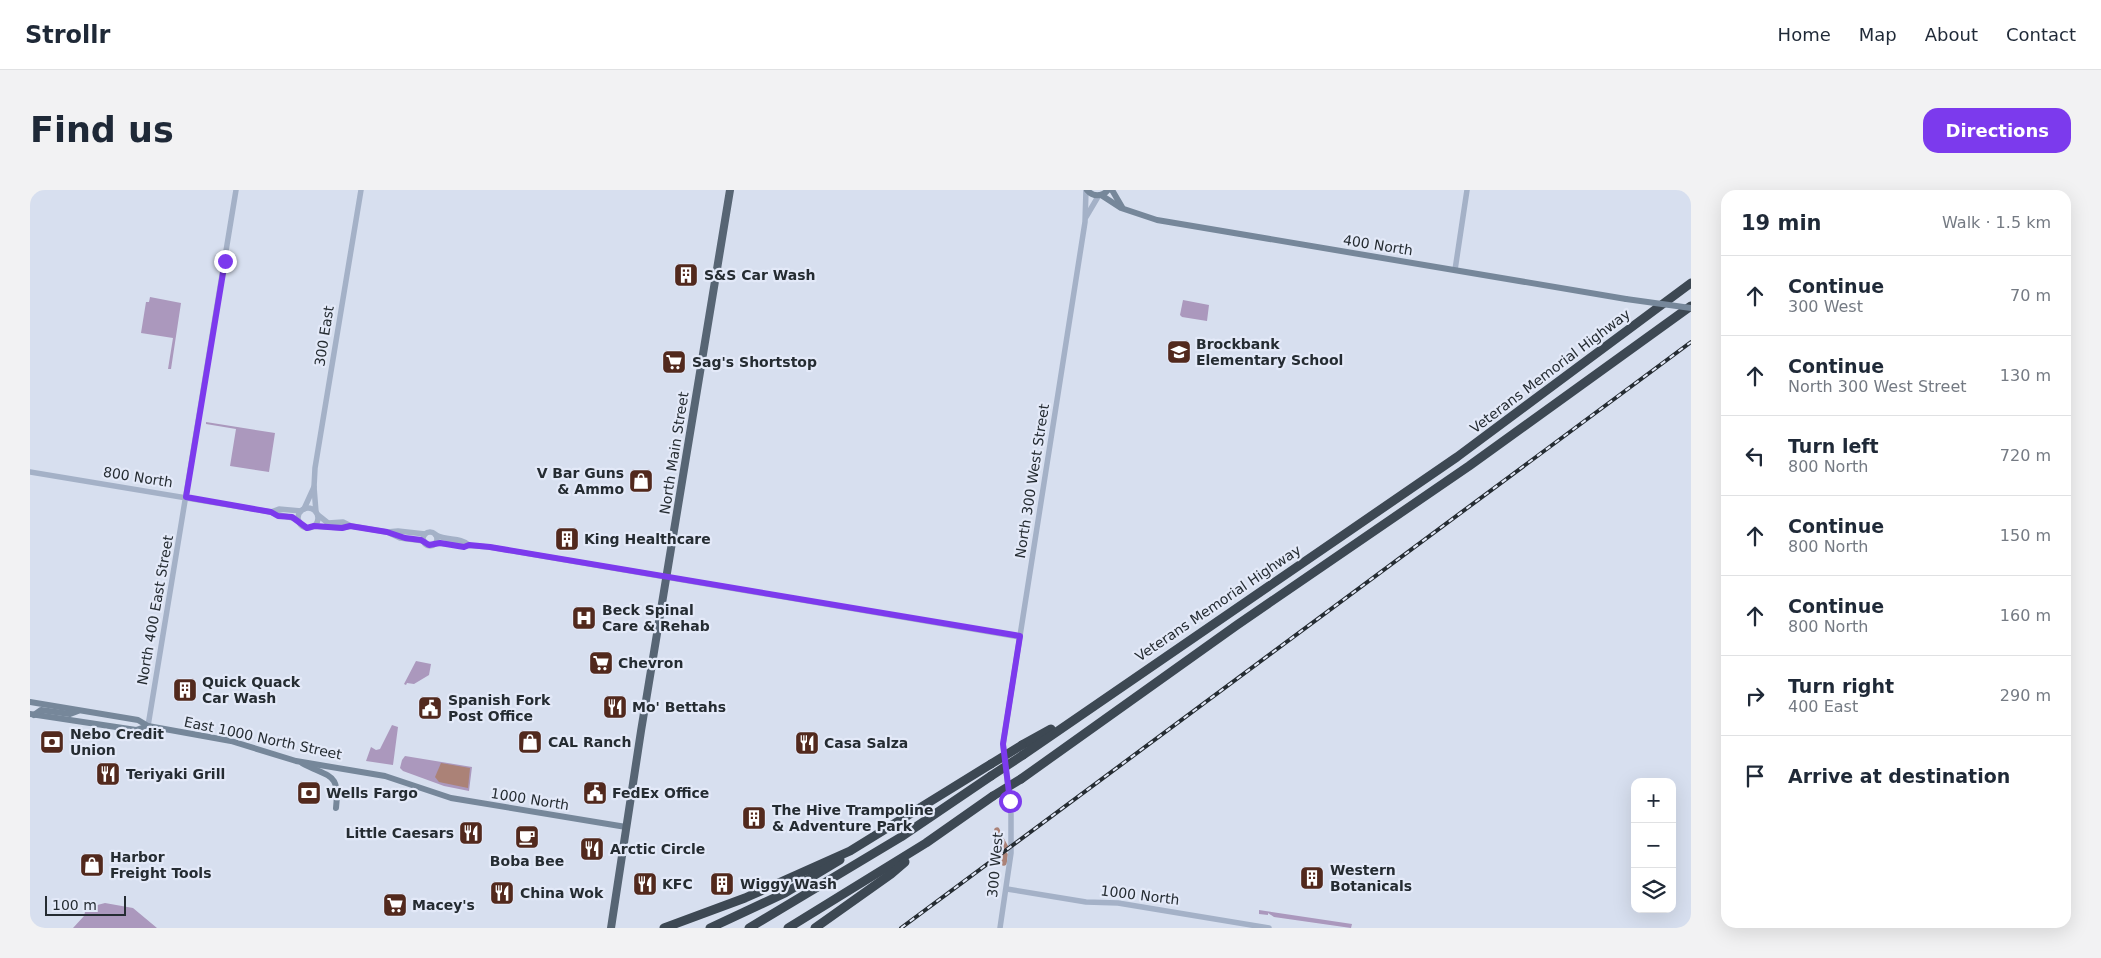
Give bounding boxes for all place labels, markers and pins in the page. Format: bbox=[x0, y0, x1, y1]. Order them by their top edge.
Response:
building icon: S&S Car Wash bbox=[673, 262, 699, 288]
place label: S&S Car Wash bbox=[704, 267, 815, 283]
place label: Brockbank Elementary School bbox=[1196, 336, 1343, 368]
school or university icon: Brockbank Elementary School bbox=[1166, 339, 1192, 365]
supermarket icon: Sag's Shortstop bbox=[661, 349, 687, 375]
place label: Sag's Shortstop bbox=[692, 354, 817, 370]
place label: V Bar Guns & Ammo bbox=[537, 465, 624, 497]
shop icon: V Bar Guns & Ammo bbox=[628, 468, 654, 494]
building icon: King Healthcare bbox=[554, 526, 580, 552]
place label: King Healthcare bbox=[584, 531, 711, 547]
place label: Beck Spinal Care & Rehab bbox=[602, 602, 710, 634]
hospital icon: Beck Spinal Care & Rehab bbox=[571, 605, 597, 631]
supermarket icon: Chevron bbox=[588, 650, 614, 676]
place label: Chevron bbox=[618, 655, 683, 671]
place label: Quick Quack Car Wash bbox=[202, 674, 301, 706]
building icon: Quick Quack Car Wash bbox=[172, 677, 198, 703]
place label: Spanish Fork Post Office bbox=[448, 692, 551, 724]
restaurant icon: Mo' Bettahs bbox=[602, 694, 628, 720]
public building icon: Spanish Fork Post Office bbox=[417, 695, 443, 721]
place label: Mo' Bettahs bbox=[632, 699, 726, 715]
place label: Nebo Credit Union bbox=[70, 726, 164, 758]
bank icon: Nebo Credit Union bbox=[39, 729, 65, 755]
shop icon: CAL Ranch bbox=[517, 729, 543, 755]
restaurant icon: Casa Salza bbox=[794, 730, 820, 756]
place label: CAL Ranch bbox=[548, 734, 631, 750]
place label: Casa Salza bbox=[824, 735, 908, 751]
restaurant icon: Teriyaki Grill bbox=[95, 761, 121, 787]
place label: Teriyaki Grill bbox=[126, 766, 225, 782]
bank icon: Wells Fargo bbox=[296, 780, 322, 806]
public building icon: FedEx Office bbox=[582, 780, 608, 806]
place label: Wells Fargo bbox=[326, 785, 418, 801]
place label: FedEx Office bbox=[612, 785, 709, 801]
place label: The Hive Trampoline & Adventure Park bbox=[772, 802, 934, 834]
building icon: The Hive Trampoline & Adventure Park bbox=[741, 805, 767, 831]
restaurant icon: Little Caesars bbox=[458, 820, 484, 846]
cafe icon: Boba Bee bbox=[514, 824, 540, 850]
place label: Little Caesars bbox=[345, 825, 454, 841]
restaurant icon: Arctic Circle bbox=[579, 836, 605, 862]
place label: Arctic Circle bbox=[610, 841, 705, 857]
place label: Harbor Freight Tools bbox=[110, 849, 211, 881]
shop icon: Harbor Freight Tools bbox=[79, 852, 105, 878]
place label: Boba Bee bbox=[490, 853, 564, 869]
place label: Western Botanicals bbox=[1330, 862, 1412, 894]
building icon: Western Botanicals bbox=[1299, 865, 1325, 891]
restaurant icon: KFC bbox=[632, 871, 658, 897]
building icon: Wiggy Wash bbox=[709, 871, 735, 897]
place label: KFC bbox=[662, 876, 693, 892]
place label: Wiggy Wash bbox=[740, 876, 837, 892]
restaurant icon: China Wok bbox=[489, 880, 515, 906]
place label: China Wok bbox=[520, 885, 604, 901]
supermarket icon: Macey's bbox=[382, 892, 408, 918]
place label: Macey's bbox=[412, 897, 475, 913]

